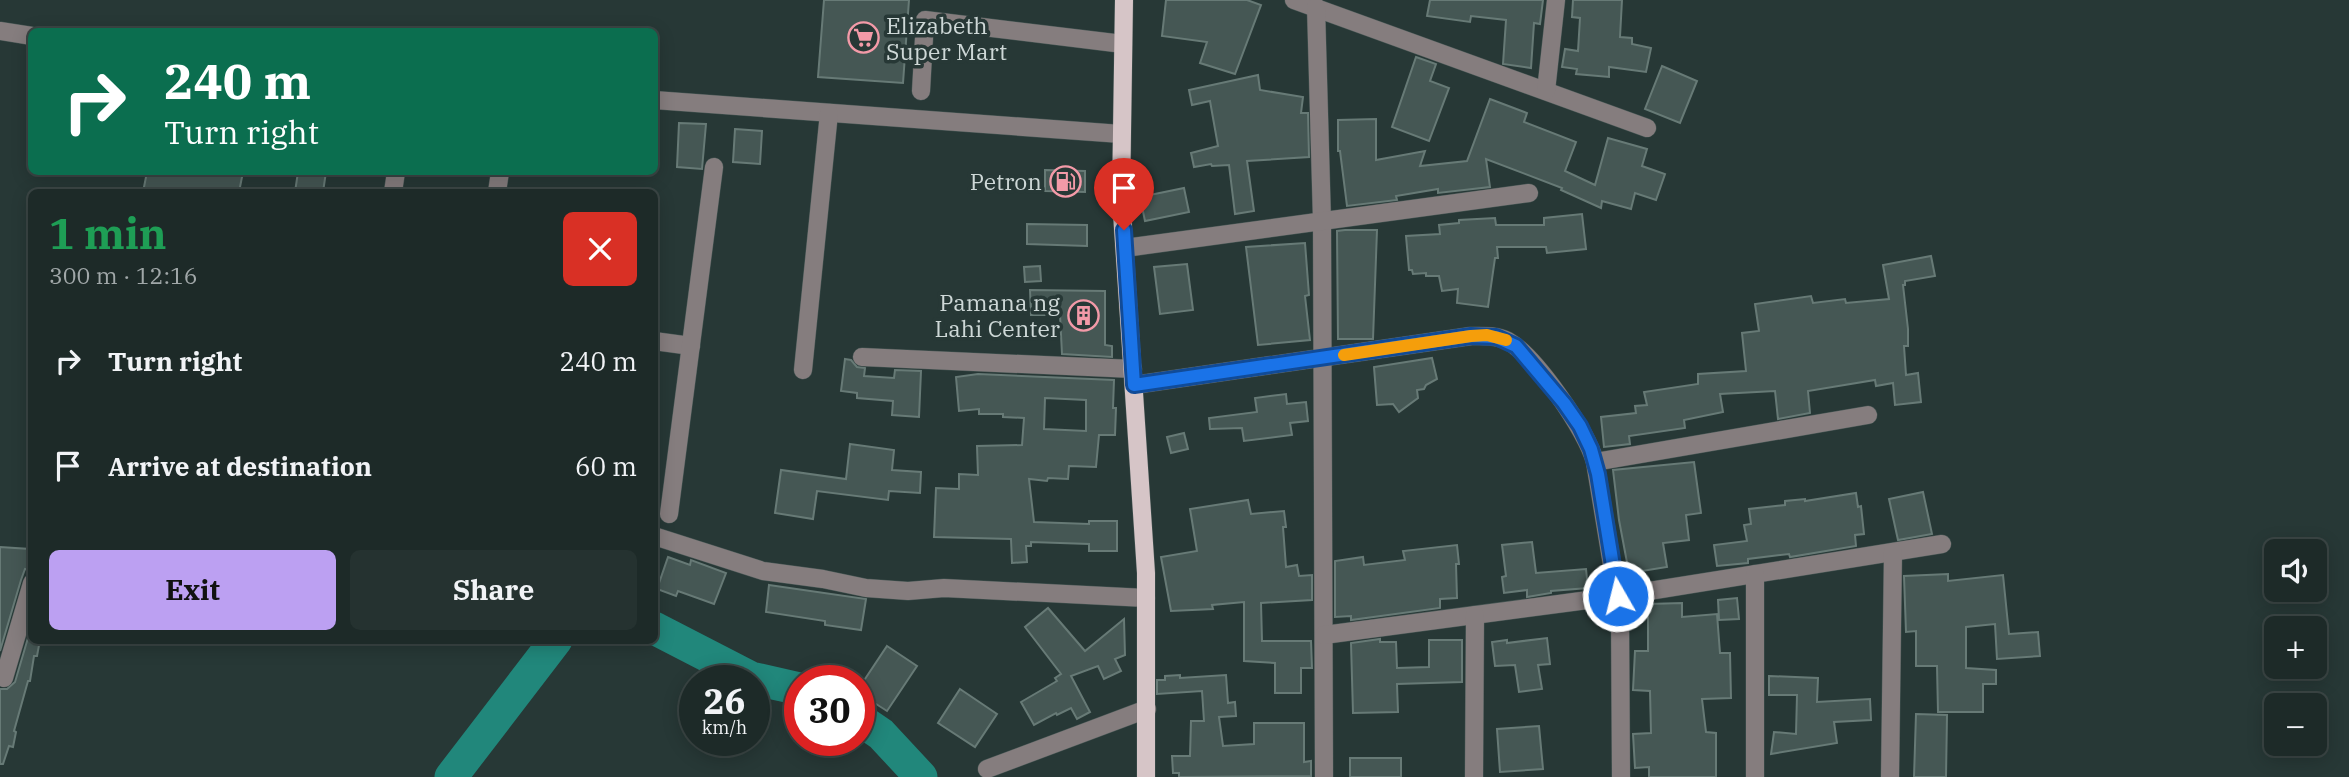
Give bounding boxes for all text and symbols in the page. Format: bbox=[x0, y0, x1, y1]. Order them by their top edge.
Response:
place label: Elizabeth Super Mart bbox=[886, 10, 1007, 66]
supermarket icon: Elizabeth Super Mart bbox=[846, 21, 880, 55]
text: 240 m bbox=[164, 49, 311, 112]
icon: right bbox=[49, 56, 140, 147]
text: Turn right bbox=[164, 111, 319, 153]
pin bbox=[1094, 158, 1154, 230]
fuel station icon: Petron bbox=[1048, 164, 1082, 198]
place label: Petron bbox=[970, 166, 1042, 196]
icon: arrive bbox=[1105, 169, 1143, 207]
text: 1 min bbox=[49, 206, 167, 261]
button: close bbox=[563, 212, 637, 286]
text: 300 m · 12:16 bbox=[49, 260, 198, 290]
place label: Pamana ng Lahi Center bbox=[934, 287, 1060, 343]
building icon: Pamana ng Lahi Center bbox=[1066, 298, 1100, 332]
icon: right bbox=[49, 342, 87, 380]
text: Turn right bbox=[108, 344, 242, 378]
text: 240 m bbox=[559, 344, 637, 378]
icon: arrive bbox=[49, 447, 87, 485]
text: Arrive at destination bbox=[108, 449, 372, 483]
text: 60 m bbox=[575, 449, 637, 483]
map controls bbox=[2264, 539, 2327, 756]
button: sound bbox=[2264, 539, 2327, 602]
button: Exit bbox=[49, 550, 336, 630]
button: Share bbox=[350, 550, 637, 630]
position arrow bbox=[1581, 559, 1655, 633]
button: + bbox=[2264, 616, 2327, 679]
speed limit sign: 30 bbox=[784, 665, 875, 756]
text: 26 bbox=[703, 678, 746, 724]
button: − bbox=[2264, 693, 2327, 756]
text: km/h bbox=[702, 716, 747, 739]

